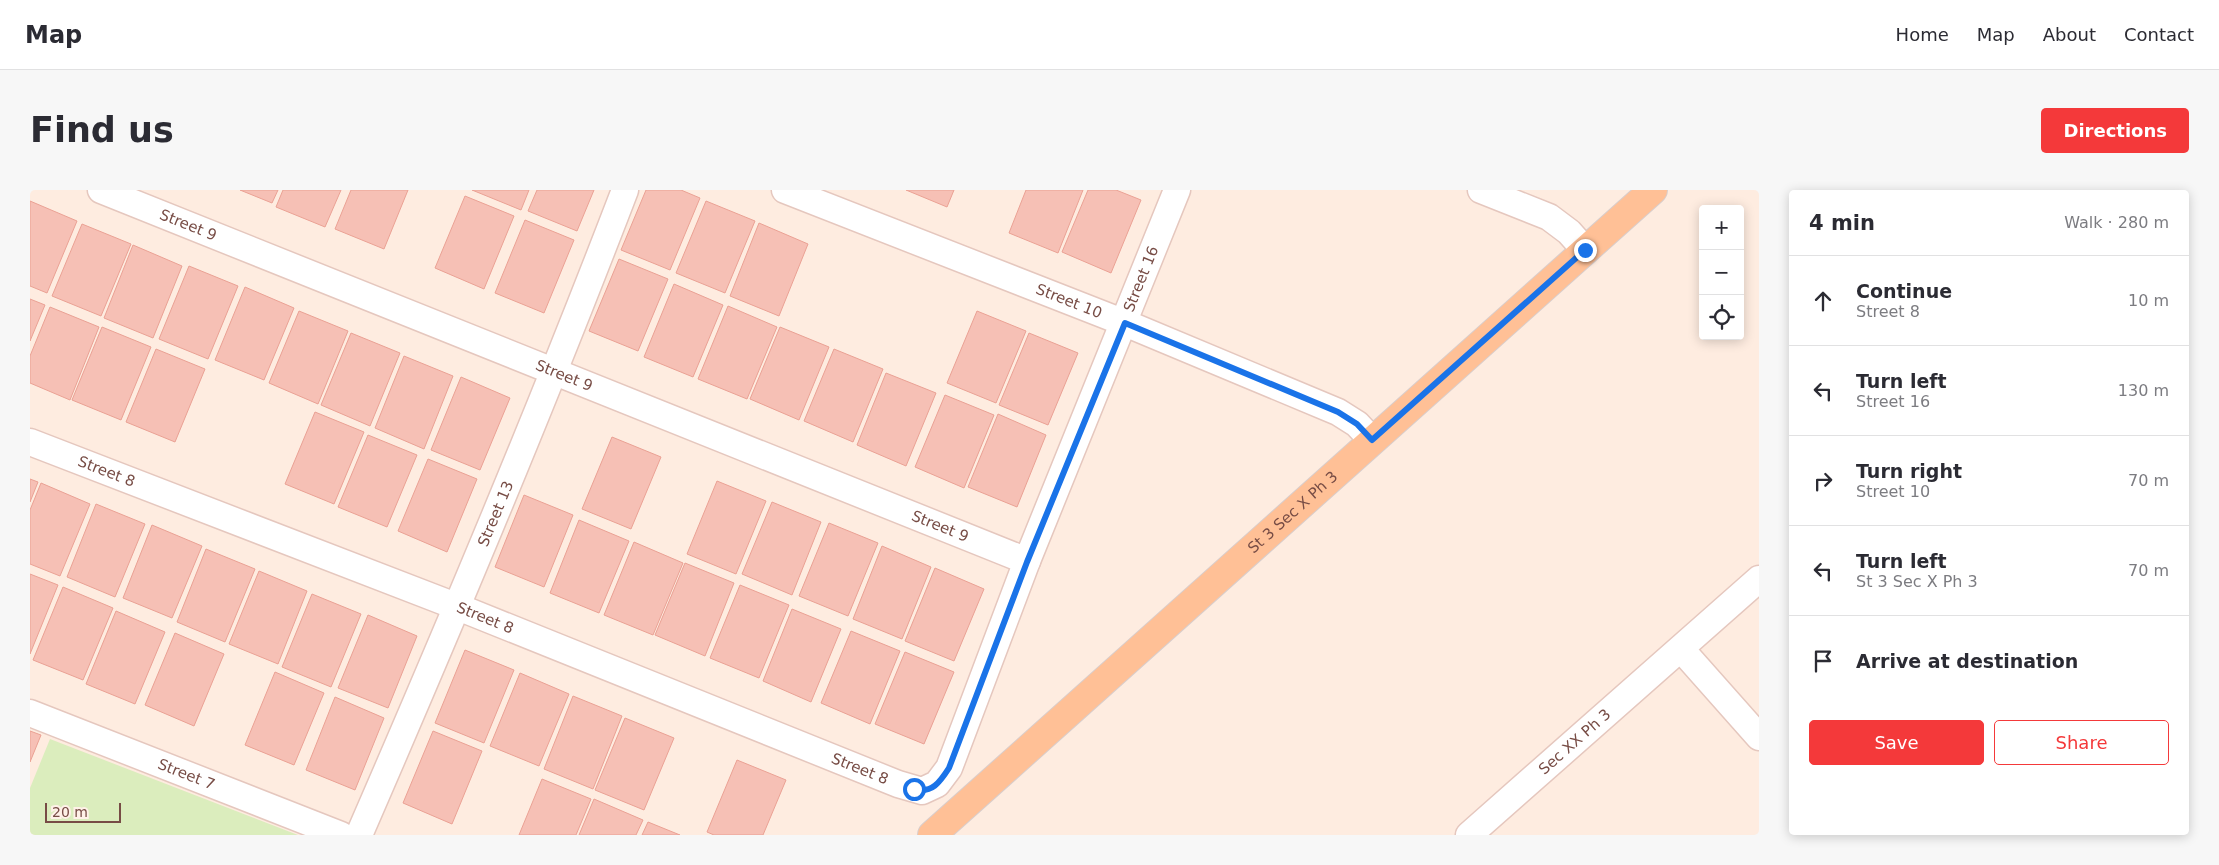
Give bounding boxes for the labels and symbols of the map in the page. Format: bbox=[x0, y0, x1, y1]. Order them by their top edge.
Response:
street label: Street 9 bbox=[157, 205, 219, 244]
route end bbox=[1574, 239, 1597, 262]
street label: Street 16 bbox=[1120, 243, 1162, 315]
street label: Street 10 bbox=[1033, 280, 1105, 322]
street label: Street 9 bbox=[533, 356, 595, 395]
street label: Street 8 bbox=[75, 452, 138, 491]
street label: St 3 Sec X Ph 3 bbox=[1244, 467, 1341, 557]
street label: Street 13 bbox=[474, 478, 517, 549]
street label: Street 9 bbox=[909, 507, 971, 546]
street label: Street 8 bbox=[454, 598, 516, 637]
street label: Sec XX Ph 3 bbox=[1535, 705, 1614, 778]
street label: Street 8 bbox=[829, 749, 891, 788]
street label: Street 7 bbox=[155, 755, 218, 794]
route start bbox=[903, 778, 926, 801]
scale bar bbox=[45, 800, 121, 823]

